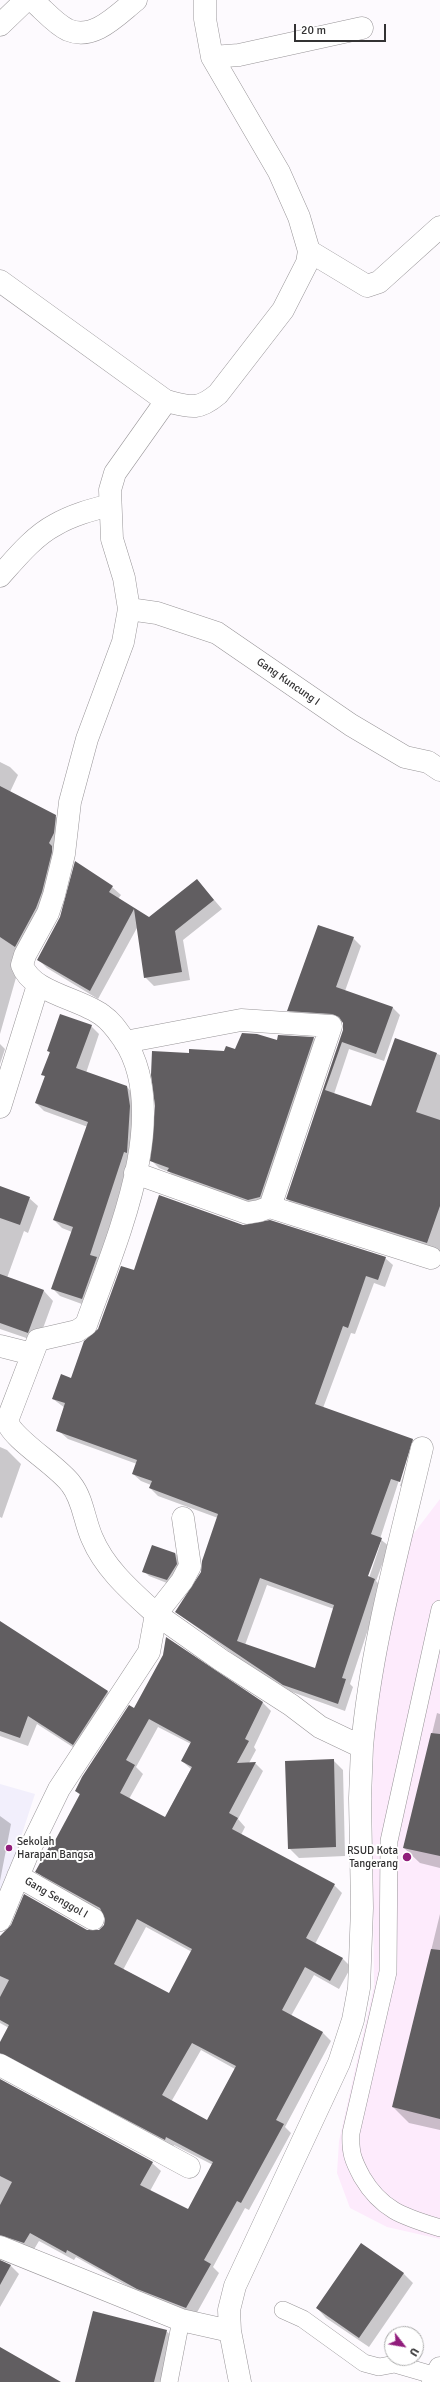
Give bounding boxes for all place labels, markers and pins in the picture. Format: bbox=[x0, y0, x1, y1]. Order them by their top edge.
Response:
place label: Sekolah Harapan Bangsa bbox=[17, 1835, 94, 1861]
marker: Sekolah Harapan Bangsa bbox=[4, 1843, 14, 1853]
place label: RSUD Kota Tangerang bbox=[347, 1844, 398, 1870]
marker: RSUD Kota Tangerang bbox=[401, 1851, 413, 1863]

